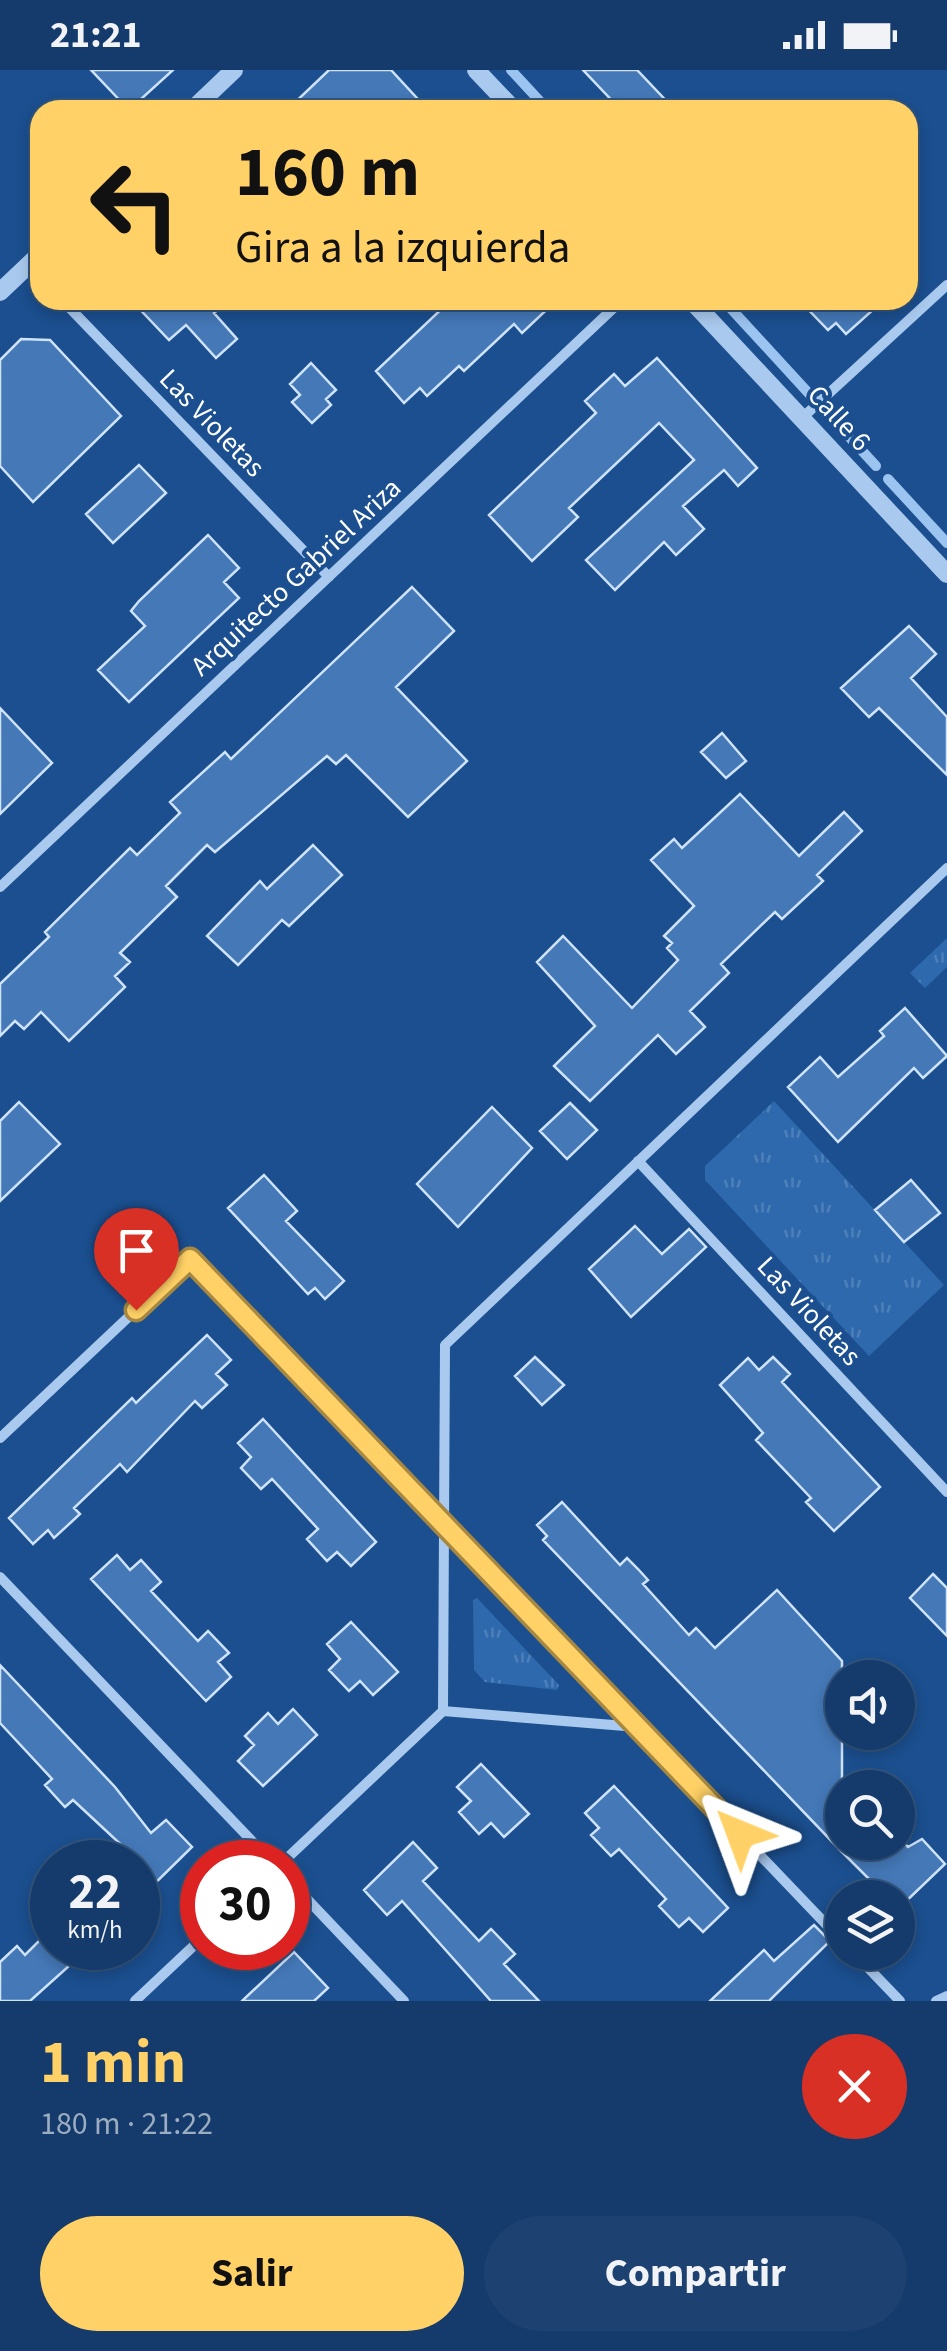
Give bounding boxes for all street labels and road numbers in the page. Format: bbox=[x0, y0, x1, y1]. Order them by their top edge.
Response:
street label: Las Violetas bbox=[150, 360, 274, 486]
street label: Calle 6 bbox=[798, 376, 880, 460]
street label: Arquitecto Gabriel Ariza bbox=[182, 469, 410, 685]
street label: Las Violetas bbox=[748, 1247, 870, 1375]

